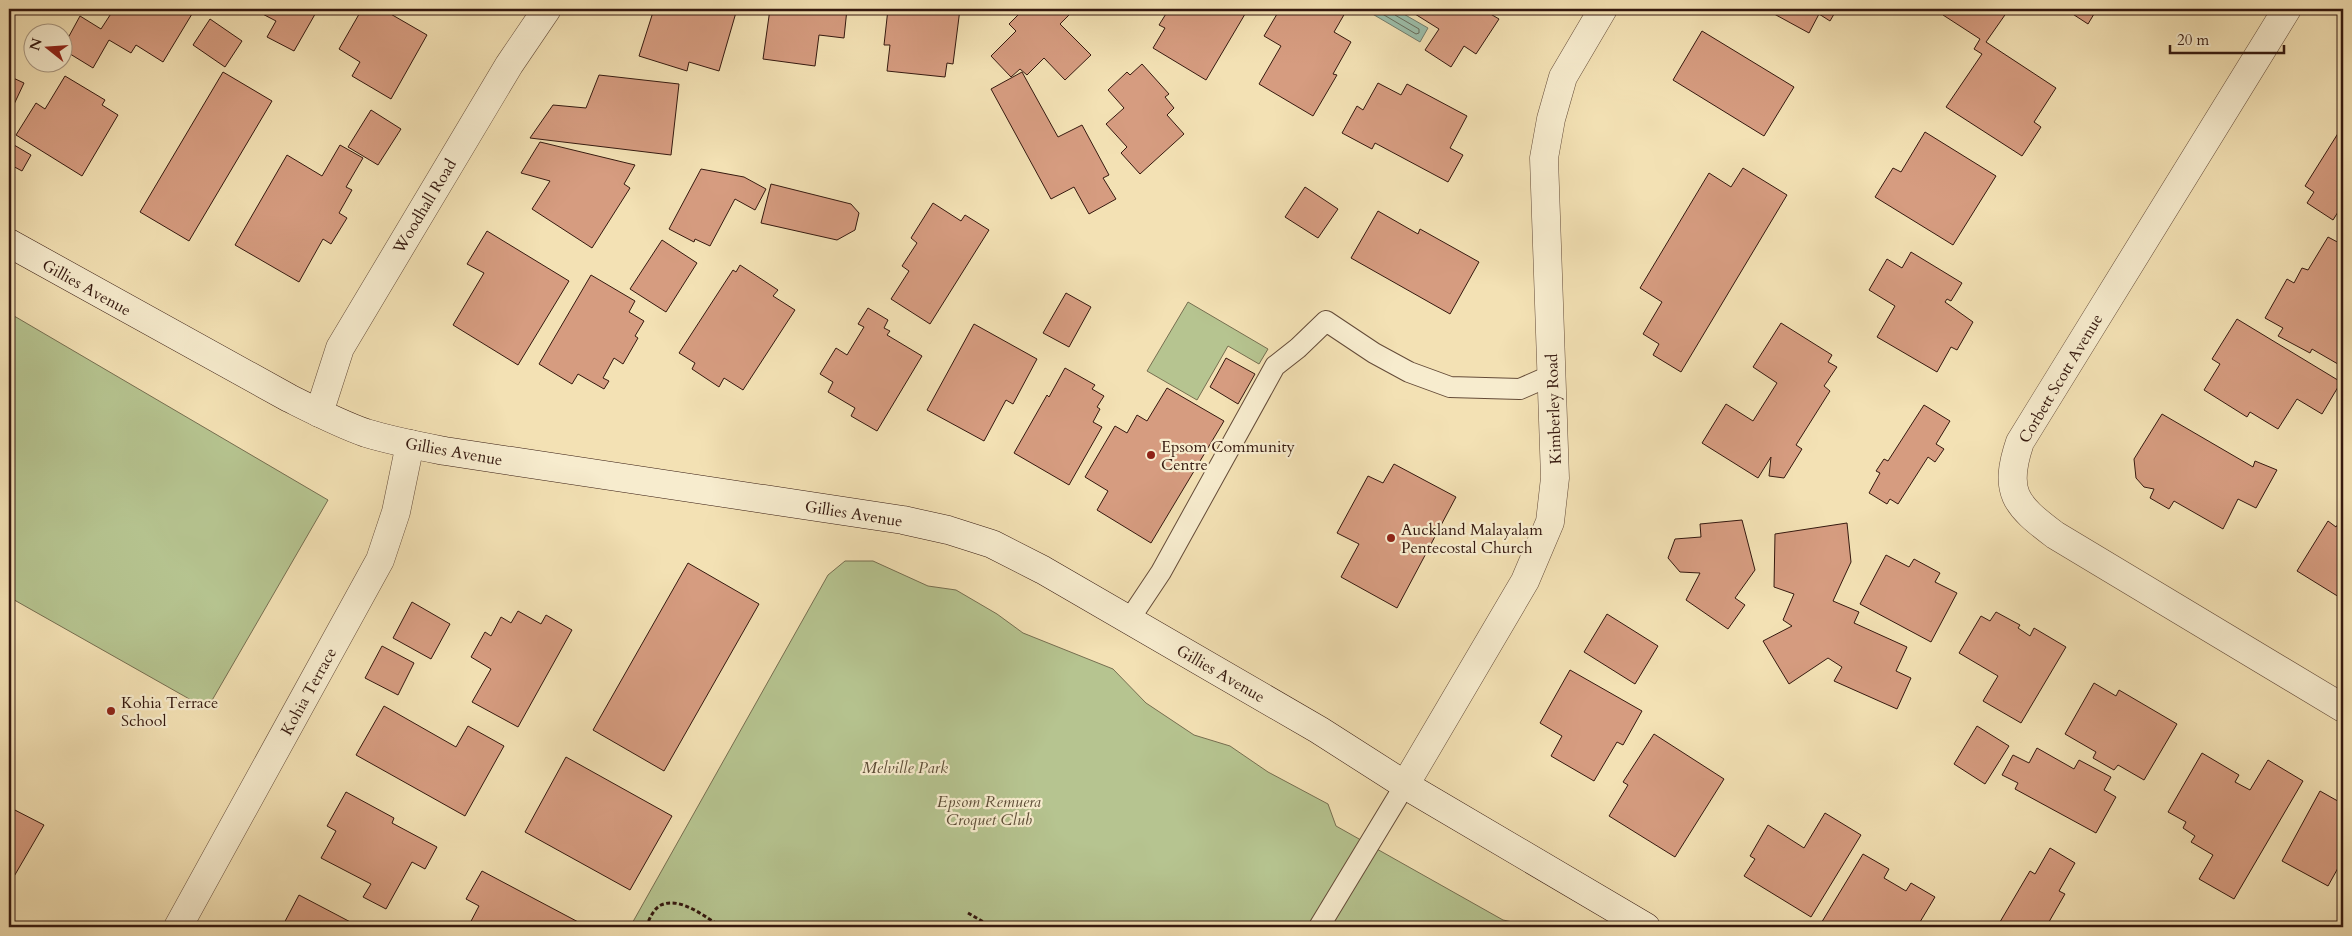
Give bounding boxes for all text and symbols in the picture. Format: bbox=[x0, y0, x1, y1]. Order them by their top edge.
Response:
north arrow bbox=[22, 22, 72, 72]
scale bar bbox=[2170, 22, 2283, 54]
text: 20 m bbox=[2177, 30, 2209, 50]
text: N bbox=[25, 36, 47, 53]
street label: Woodhall Road bbox=[387, 155, 462, 259]
street label: Gillies Avenue bbox=[38, 254, 135, 321]
street label: Corbett Scott Avenue bbox=[2014, 310, 2108, 447]
street label: Kimberley Road bbox=[1541, 353, 1567, 465]
street label: Gillies Avenue bbox=[403, 433, 504, 471]
place label: Epsom Community Centre bbox=[1161, 436, 1296, 476]
marker: Epsom Community Centre bbox=[1145, 449, 1157, 461]
street label: Gillies Avenue bbox=[803, 495, 904, 533]
place label: Auckland Malayalam Pentecostal Church bbox=[1401, 519, 1543, 559]
marker: Auckland Malayalam Pentecostal Church bbox=[1385, 532, 1397, 544]
street label: Gillies Avenue bbox=[1172, 640, 1269, 708]
street label: Kohia Terrace bbox=[276, 644, 342, 739]
place label: Kohia Terrace School bbox=[121, 692, 218, 732]
marker: Kohia Terrace School bbox=[105, 705, 117, 717]
park label: Melville Park bbox=[862, 757, 948, 779]
park label: Epsom Remuera Croquet Club bbox=[937, 791, 1041, 831]

